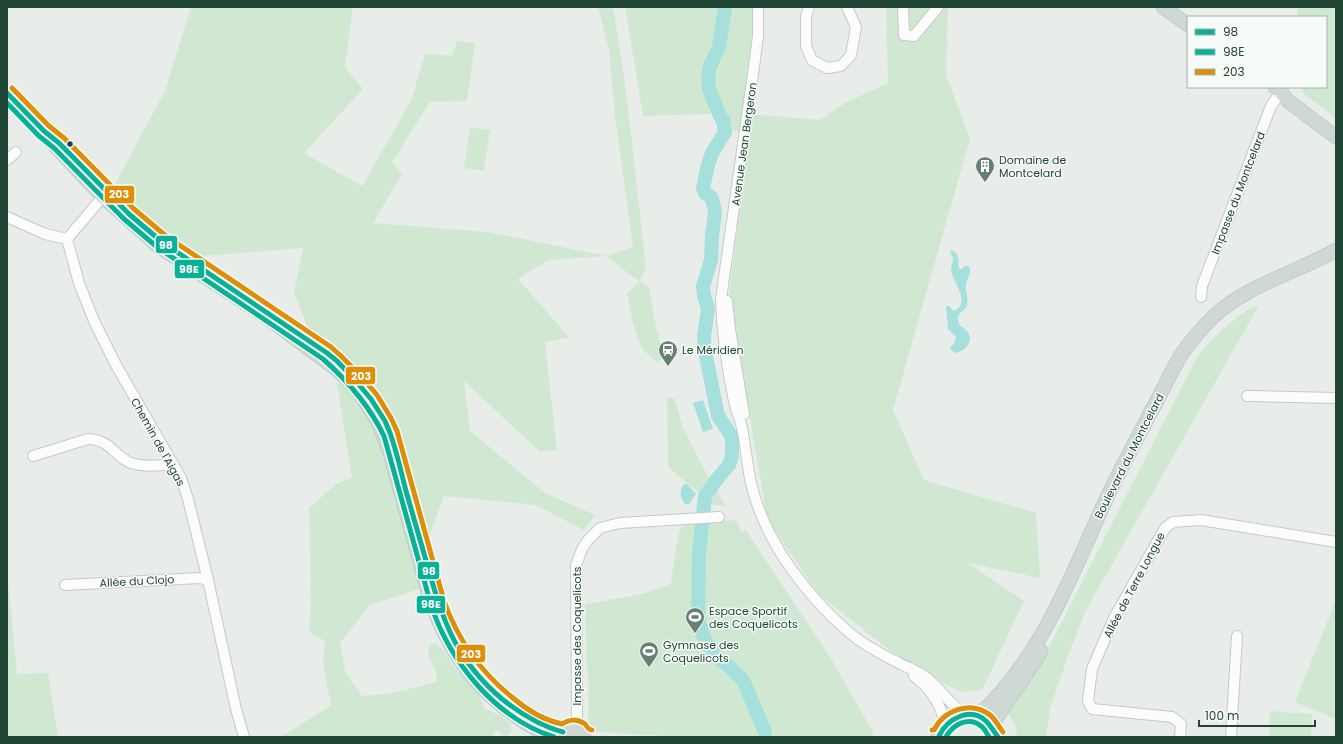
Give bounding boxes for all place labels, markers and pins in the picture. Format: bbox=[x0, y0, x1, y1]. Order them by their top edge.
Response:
unlabelled marker bbox=[65, 139, 75, 149]
place label: Domaine de Montcelard bbox=[999, 152, 1067, 181]
building icon: Domaine de Montcelard bbox=[974, 155, 996, 183]
station icon: Le Méridien bbox=[657, 339, 679, 367]
place label: Le Méridien bbox=[682, 342, 744, 358]
place label: Espace Sportif des Coquelicots bbox=[709, 603, 798, 632]
sports icon: Espace Sportif des Coquelicots bbox=[684, 606, 706, 634]
place label: Gymnase des Coquelicots bbox=[663, 637, 739, 666]
sports icon: Gymnase des Coquelicots bbox=[638, 640, 660, 668]

